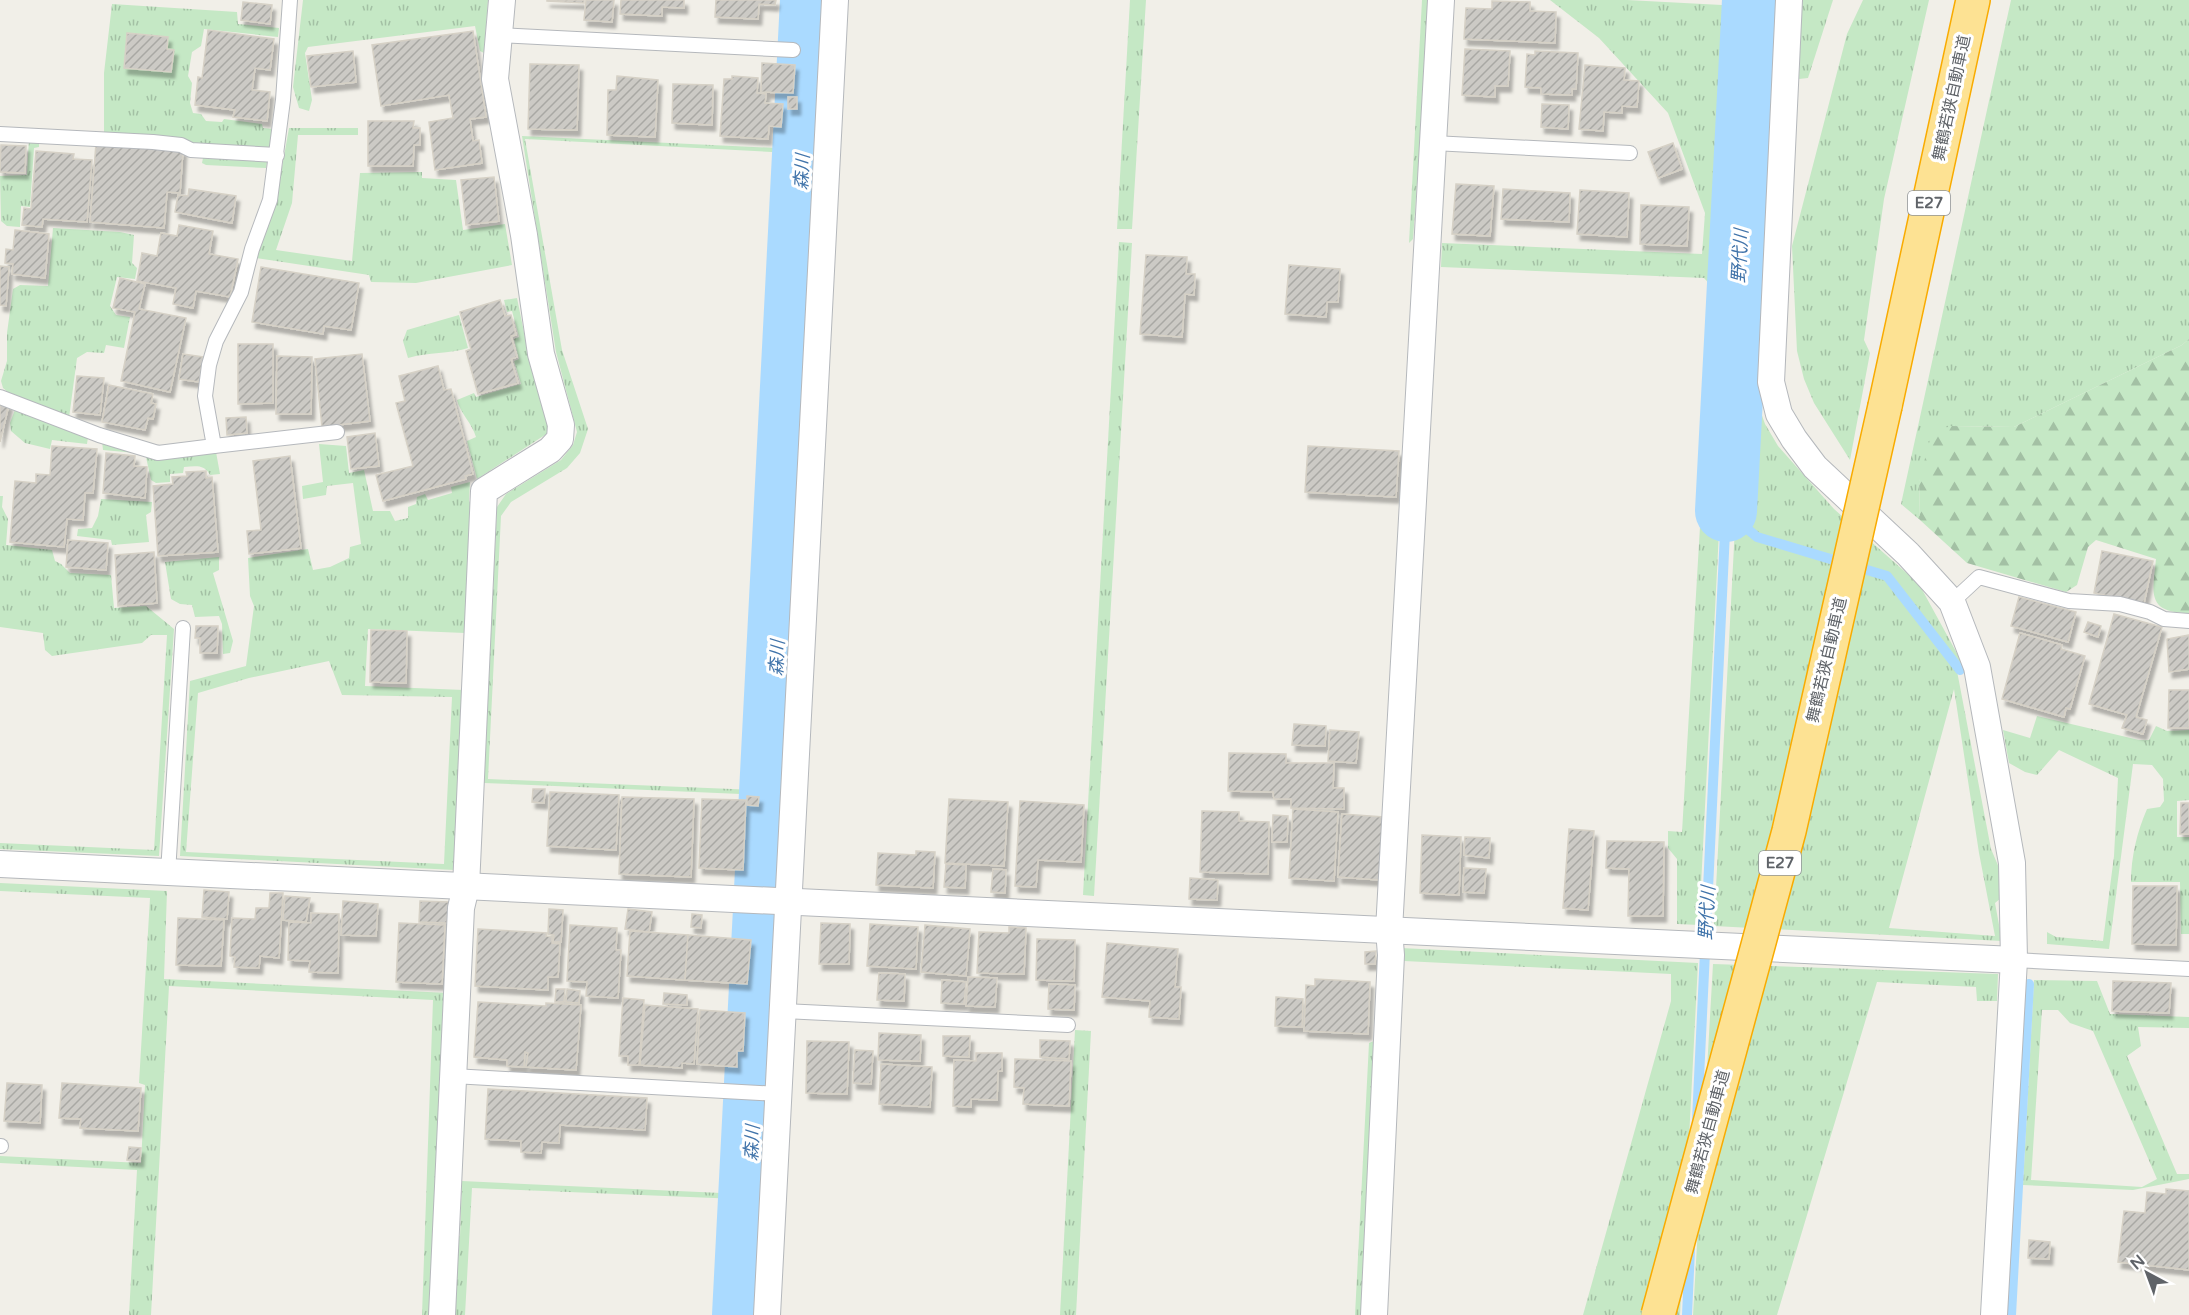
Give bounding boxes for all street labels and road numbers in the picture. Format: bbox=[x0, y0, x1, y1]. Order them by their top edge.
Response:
street label: 舞鶴若狭自動車道 bbox=[1929, 33, 1975, 163]
road number: E27 bbox=[1908, 191, 1950, 215]
street label: 舞鶴若狭自動車道 bbox=[1803, 595, 1851, 725]
road number: E27 bbox=[1759, 851, 1801, 875]
street label: 舞鶴若狭自動車道 bbox=[1682, 1068, 1734, 1196]

